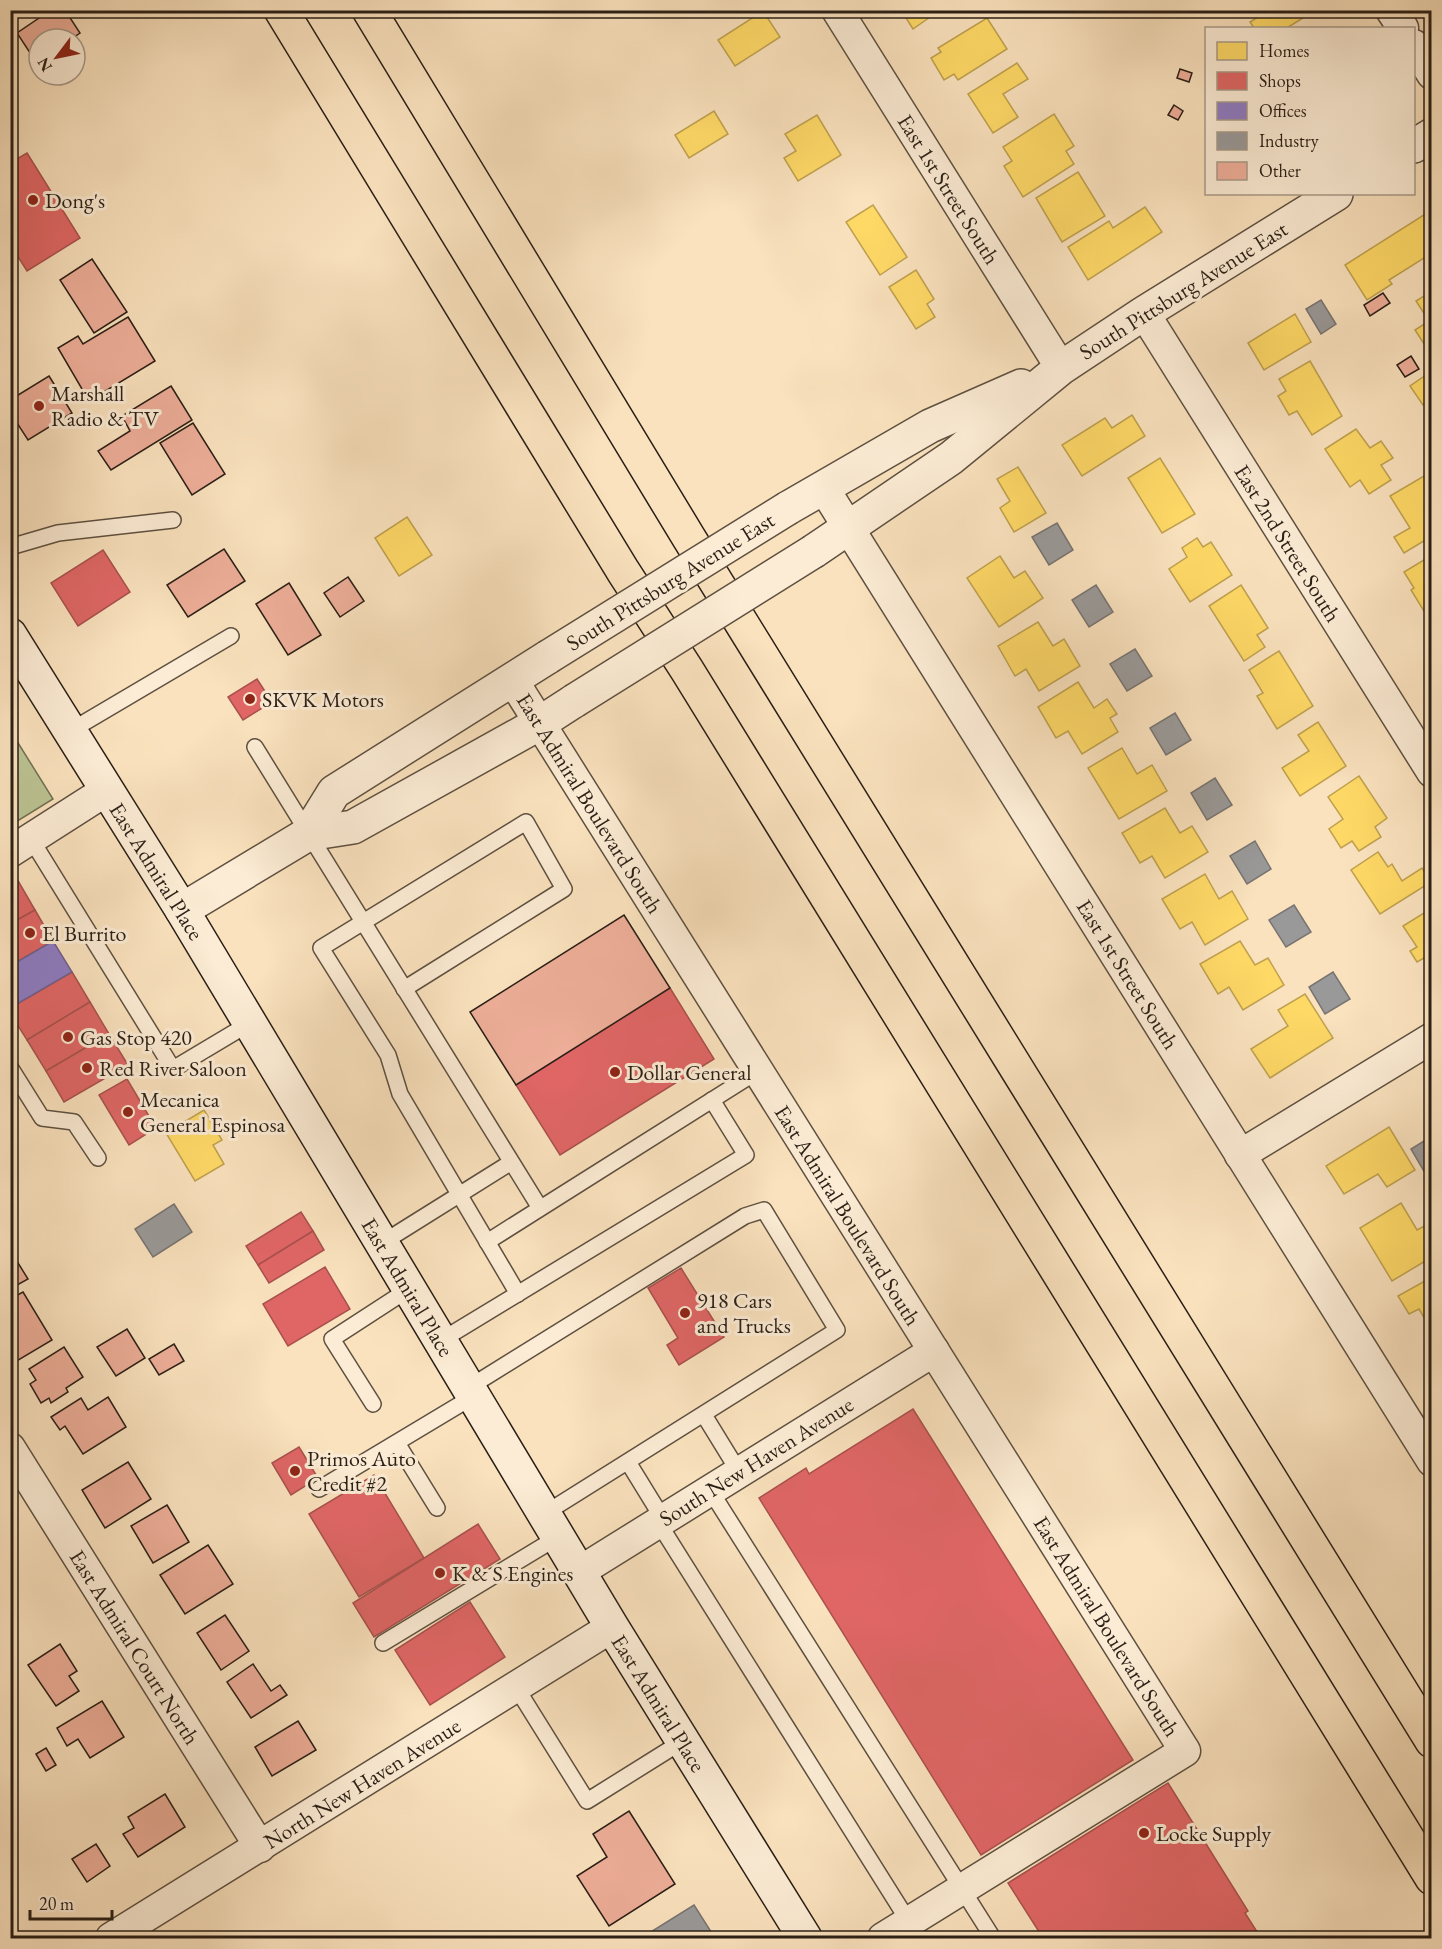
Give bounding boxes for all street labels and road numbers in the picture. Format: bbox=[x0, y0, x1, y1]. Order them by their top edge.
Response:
street label: East 1st Street South bbox=[891, 109, 1006, 270]
street label: South Pittsburg Avenue East bbox=[1074, 214, 1293, 366]
street label: East 2nd Street South bbox=[1227, 459, 1348, 627]
street label: South Pittsburg Avenue East bbox=[561, 505, 780, 657]
street label: East Admiral Boulevard South bbox=[510, 687, 669, 919]
street label: East Admiral Place bbox=[103, 797, 211, 946]
street label: East 1st Street South bbox=[1070, 894, 1185, 1055]
street label: East Admiral Boulevard South bbox=[768, 1099, 927, 1331]
street label: East Admiral Place bbox=[355, 1212, 461, 1362]
street label: South New Haven Avenue bbox=[654, 1390, 859, 1533]
street label: East Admiral Boulevard South bbox=[1027, 1510, 1186, 1742]
street label: East Admiral Court North bbox=[63, 1544, 206, 1750]
street label: East Admiral Place bbox=[605, 1629, 713, 1778]
street label: North New Haven Avenue bbox=[258, 1711, 466, 1856]

